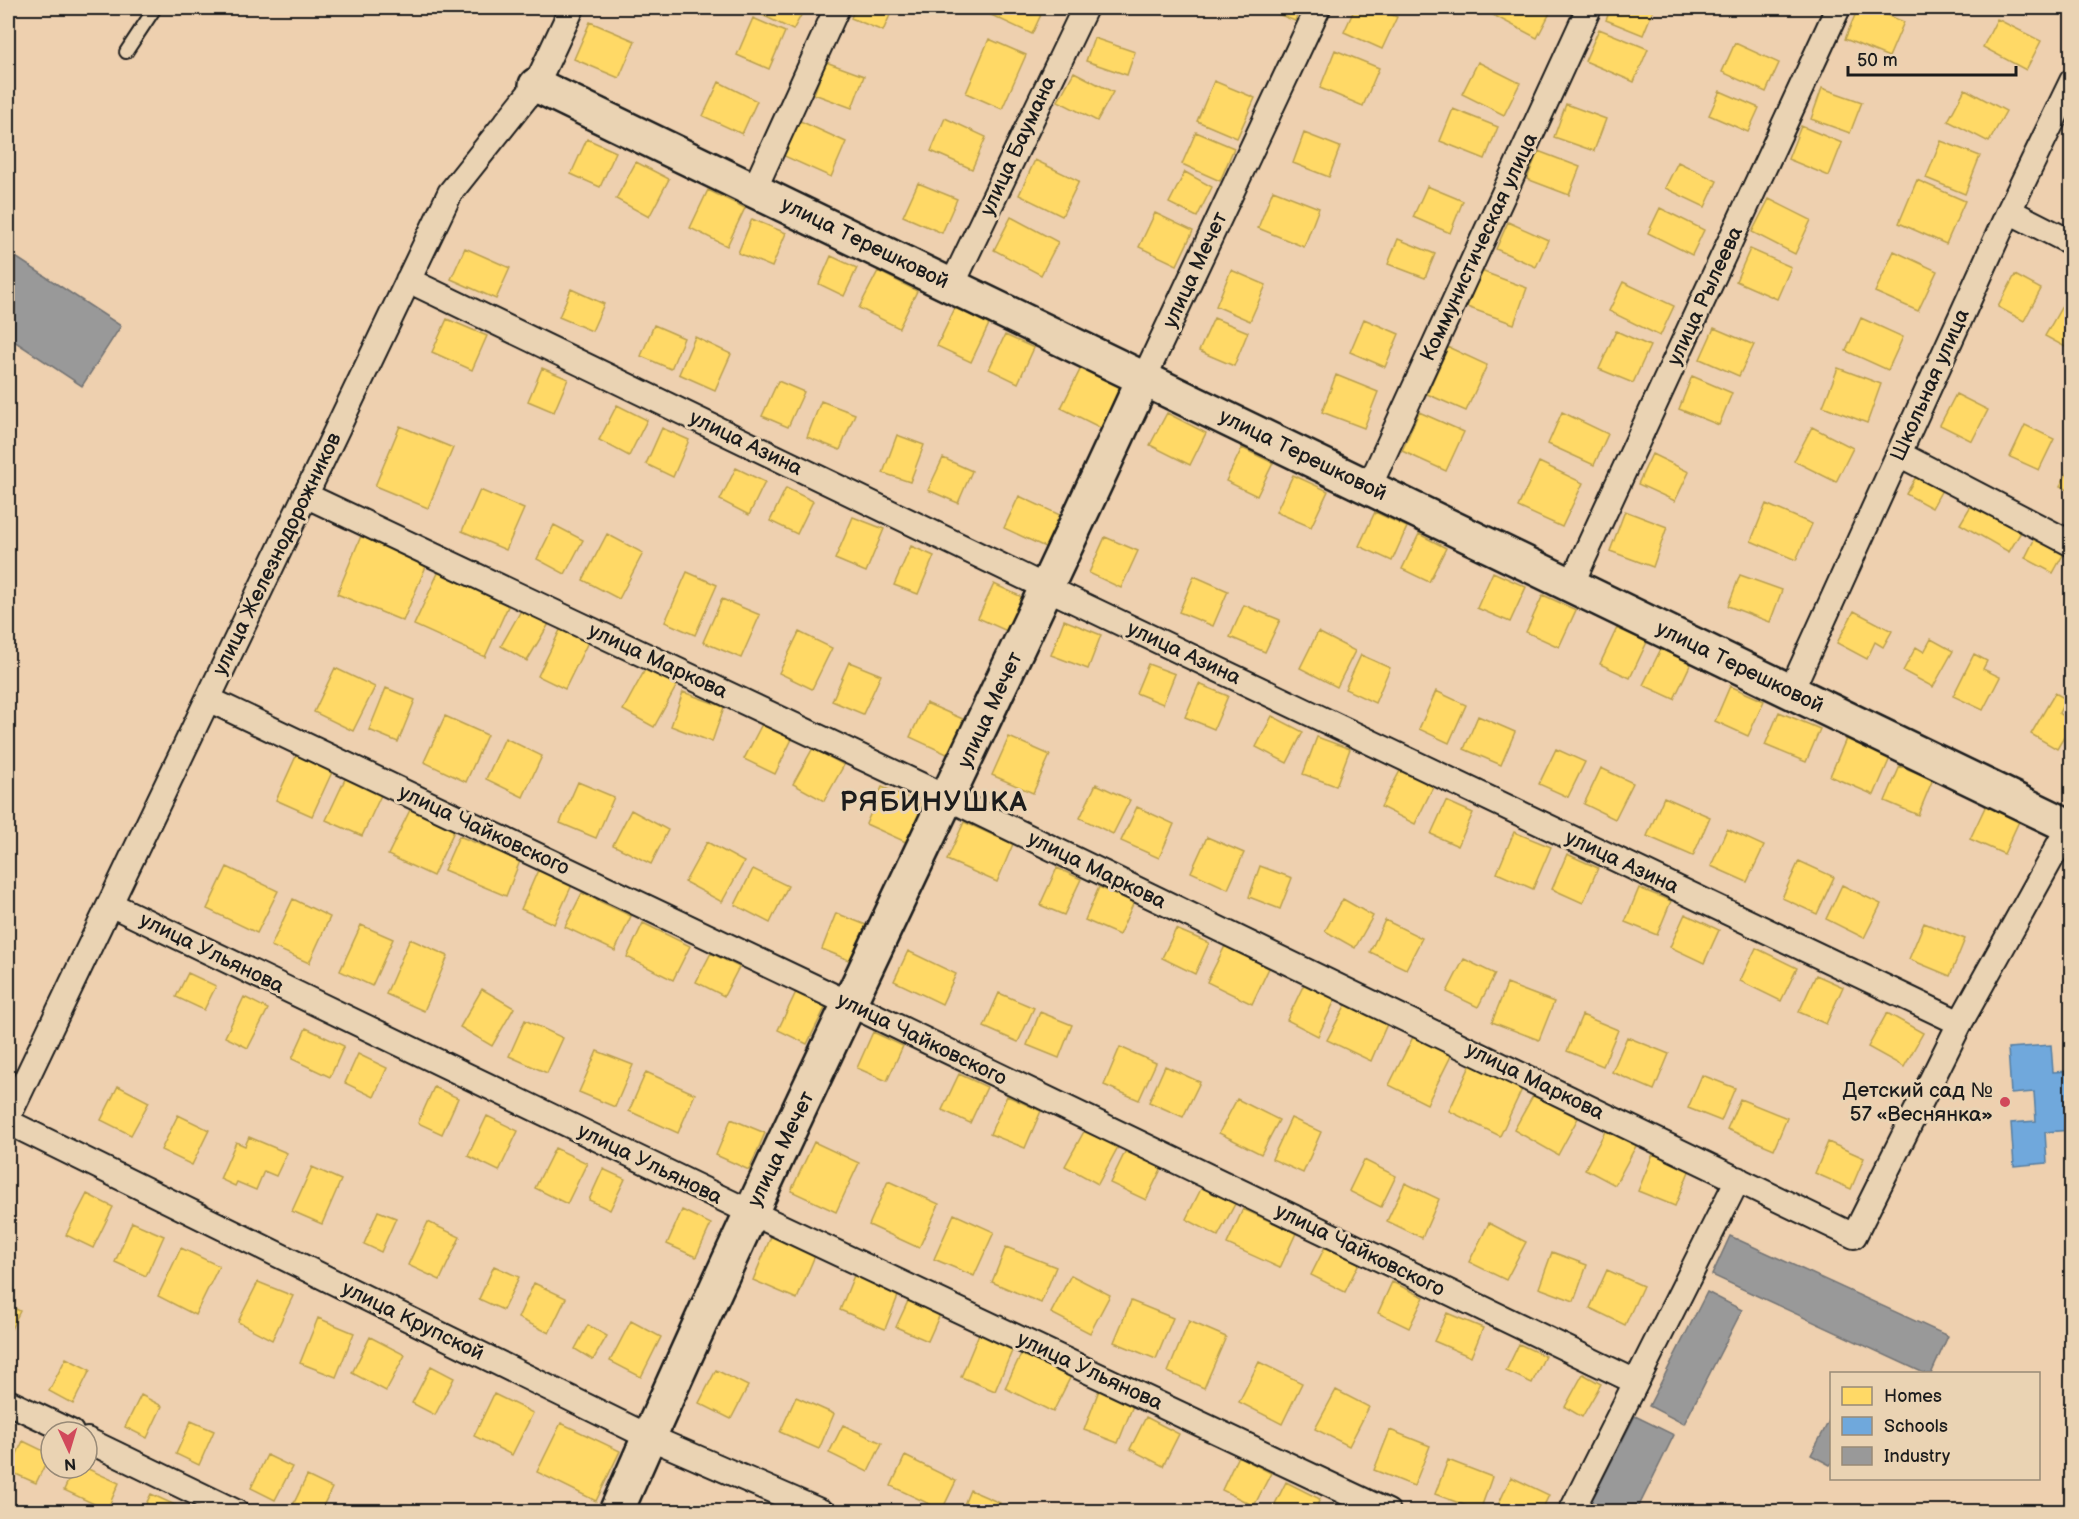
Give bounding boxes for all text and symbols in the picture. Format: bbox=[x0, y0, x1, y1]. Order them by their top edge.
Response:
scale bar bbox=[1848, 39, 2016, 77]
text: 50 m bbox=[1857, 50, 1898, 71]
street label: улица Баумана bbox=[975, 72, 1061, 220]
street label: Коммунистическая улица bbox=[1415, 128, 1543, 365]
street label: улица Терешковой bbox=[777, 192, 953, 294]
street label: улица Мечет bbox=[1157, 208, 1233, 332]
street label: улица Рылеева bbox=[1662, 222, 1748, 370]
street label: Школьная улица bbox=[1885, 304, 1975, 465]
street label: улица Терешковой bbox=[1215, 404, 1391, 506]
street label: улица Азина bbox=[685, 405, 807, 481]
street label: улица Железнодорожников bbox=[207, 429, 347, 679]
street label: улица Азина bbox=[1123, 616, 1245, 690]
street label: улица Терешковой bbox=[1652, 616, 1828, 718]
street label: улица Маркова bbox=[584, 618, 732, 704]
street label: улица Мечет bbox=[952, 648, 1028, 772]
street label: улица Чайковского bbox=[395, 779, 573, 881]
district label: РЯБИНУШКА bbox=[840, 787, 1028, 819]
street label: улица Азина bbox=[1561, 825, 1683, 899]
street label: улица Маркова bbox=[1024, 826, 1171, 915]
street label: улица Ульянова bbox=[136, 907, 289, 999]
street label: улица Чайковского bbox=[833, 987, 1011, 1091]
street label: улица Маркова bbox=[1462, 1037, 1609, 1126]
place label: Детский сад № 57 «Веснянка» bbox=[1843, 1078, 1993, 1127]
street label: улица Мечет bbox=[742, 1087, 820, 1211]
marker: Детский сад № 57 «Веснянка» bbox=[1998, 1095, 2012, 1109]
street label: улица Ульянова bbox=[574, 1118, 727, 1210]
street label: улица Чайковского bbox=[1271, 1198, 1449, 1302]
street label: улица Крупской bbox=[338, 1276, 488, 1366]
street label: улица Ульянова bbox=[1013, 1326, 1167, 1416]
legend bbox=[1830, 1372, 2040, 1480]
text: Homes bbox=[1884, 1386, 1942, 1407]
text: Schools bbox=[1884, 1416, 1948, 1437]
north arrow bbox=[39, 1420, 99, 1480]
text: Industry bbox=[1884, 1446, 1951, 1467]
text: N bbox=[63, 1454, 77, 1473]

